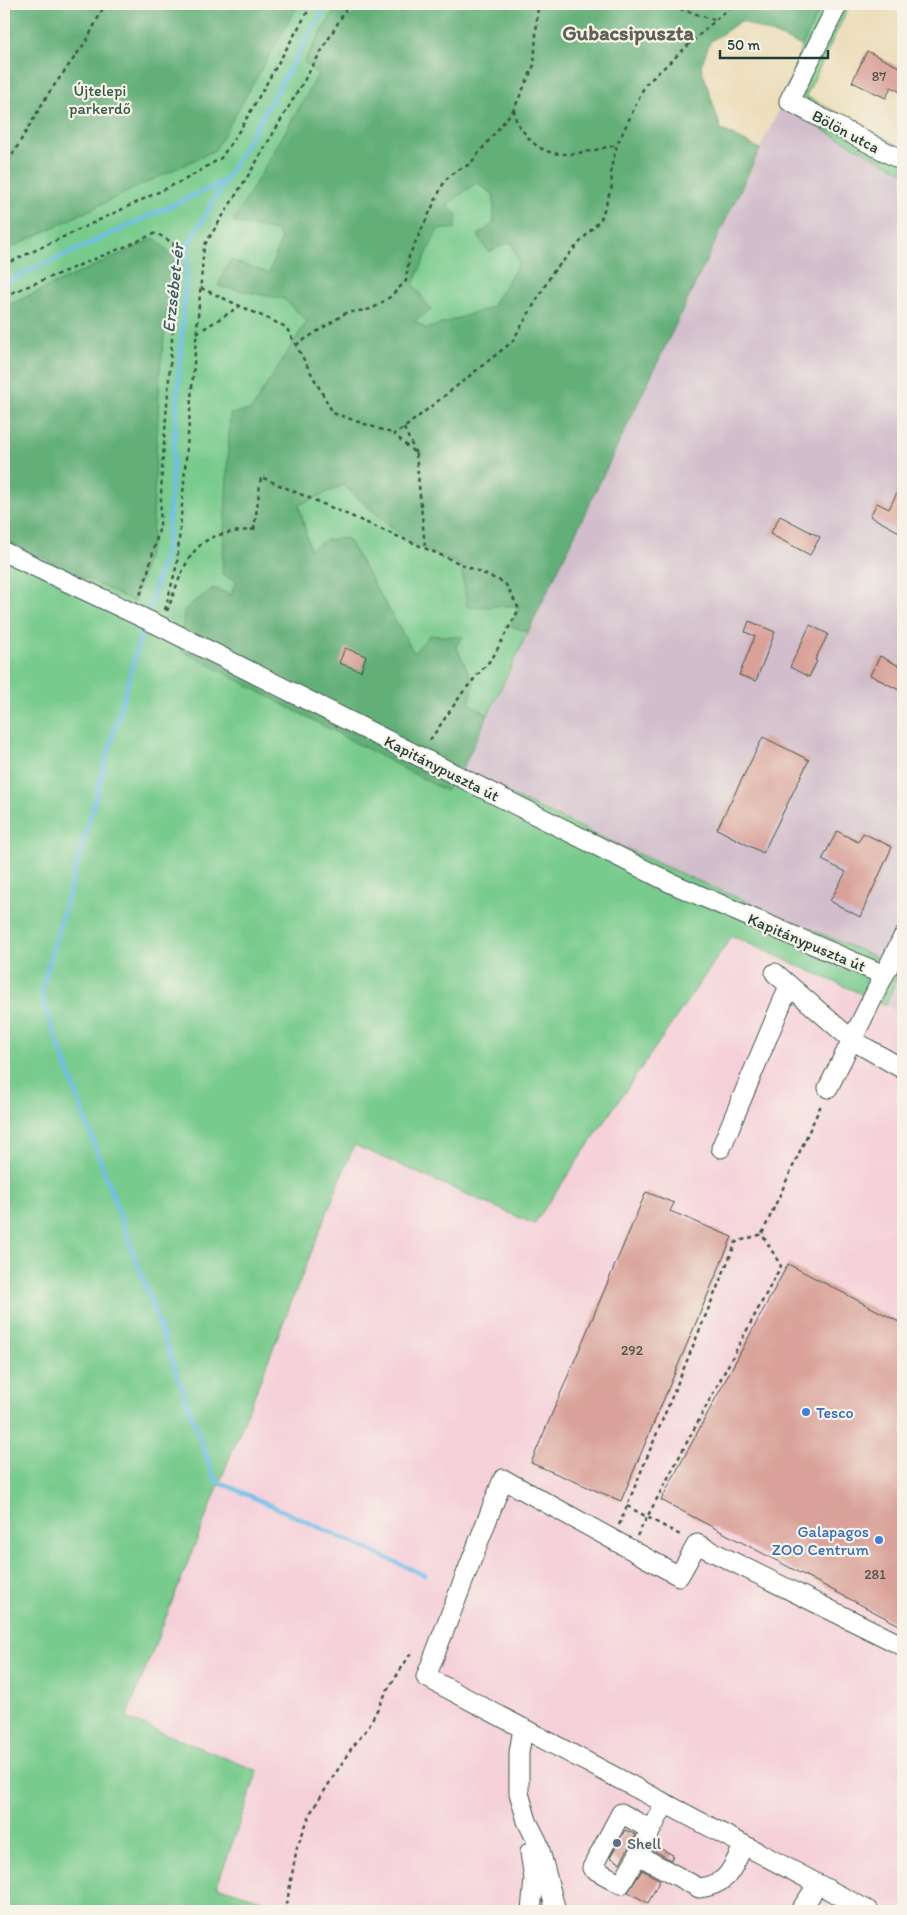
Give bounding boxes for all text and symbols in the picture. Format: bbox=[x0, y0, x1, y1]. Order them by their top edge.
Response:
district label: Gubacsipuszta bbox=[562, 20, 695, 46]
scale bar bbox=[720, 28, 827, 60]
text: 50 m bbox=[727, 36, 760, 54]
house number: 87 bbox=[872, 68, 886, 85]
park label: Újtelepi parkerdő bbox=[69, 81, 131, 118]
street label: Bölön utca bbox=[809, 106, 883, 157]
water label: Erzsébet-ér bbox=[157, 241, 189, 334]
street label: Kapitánypuszta út bbox=[381, 731, 502, 806]
street label: Kapitánypuszta út bbox=[745, 909, 869, 976]
house number: 292 bbox=[621, 1342, 644, 1359]
place label: Tesco bbox=[816, 1403, 854, 1422]
marker: Tesco bbox=[800, 1406, 812, 1418]
place label: Galapagos ZOO Centrum bbox=[772, 1522, 870, 1559]
marker: Galapagos ZOO Centrum bbox=[873, 1534, 885, 1546]
house number: 281 bbox=[864, 1566, 886, 1583]
place label: Shell bbox=[627, 1834, 662, 1853]
marker: Shell bbox=[611, 1837, 623, 1849]

